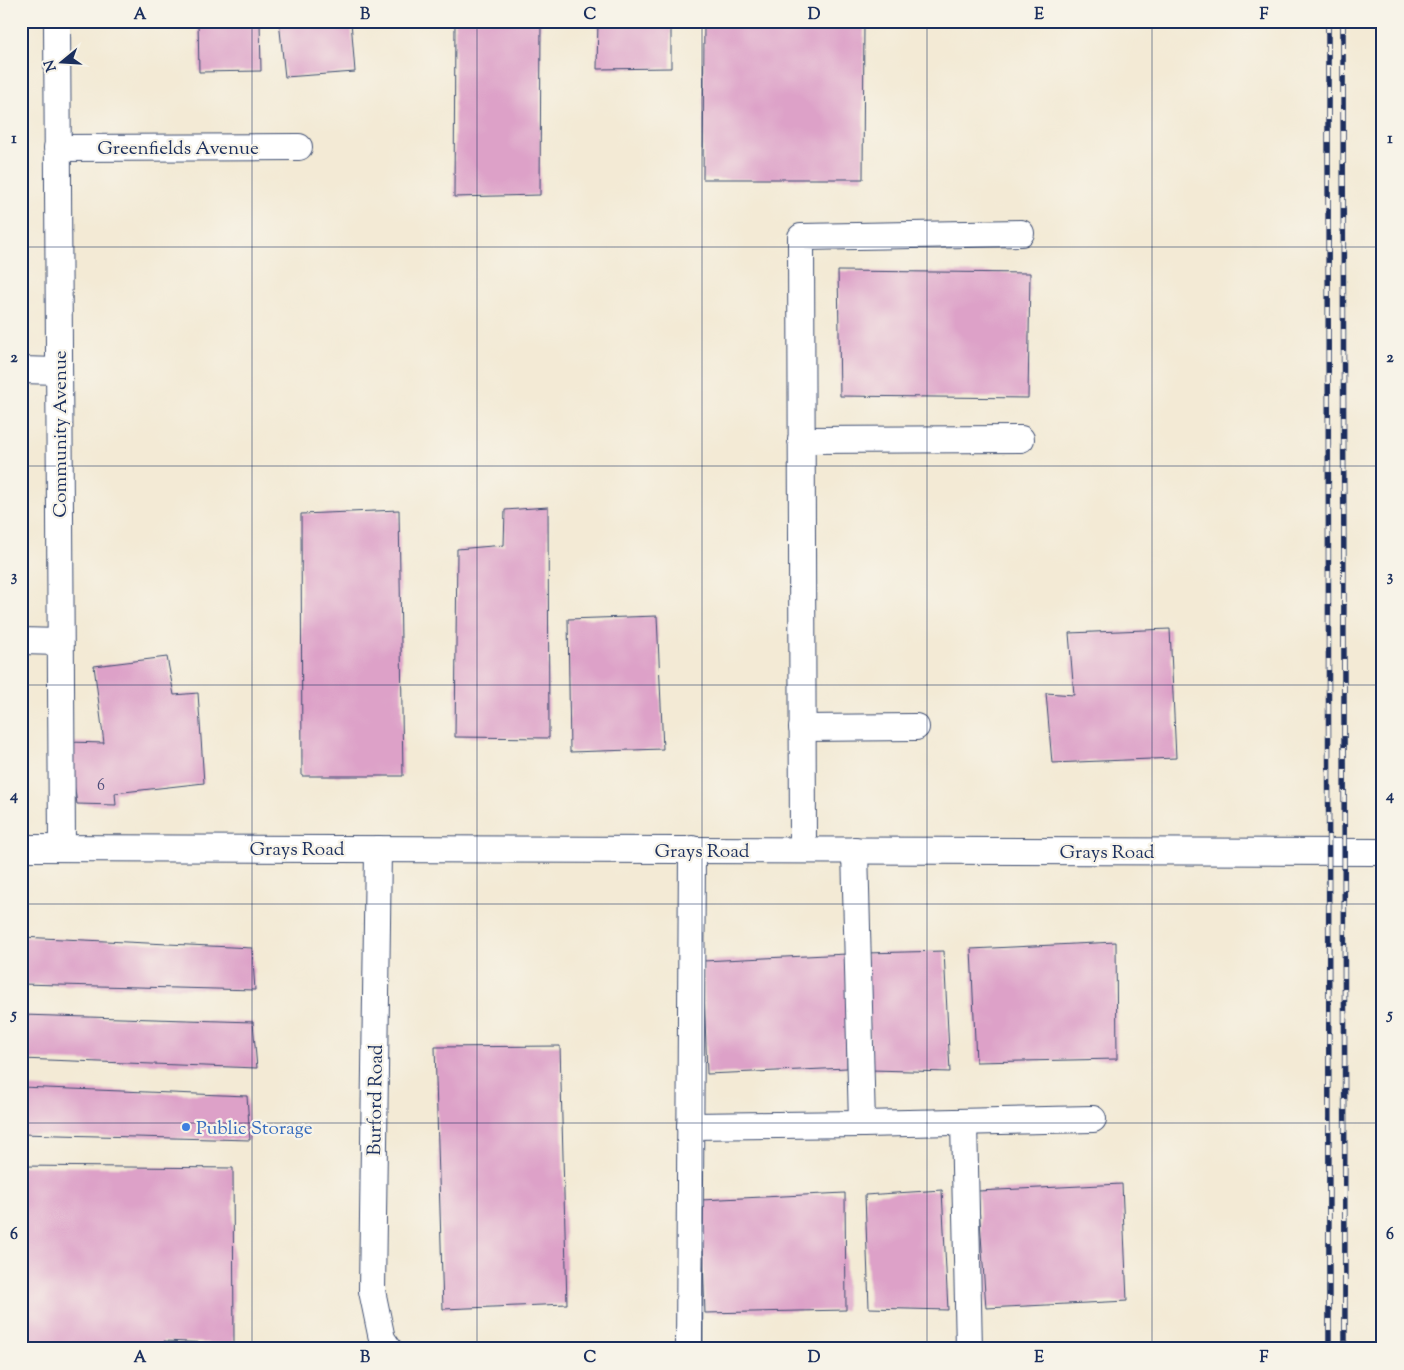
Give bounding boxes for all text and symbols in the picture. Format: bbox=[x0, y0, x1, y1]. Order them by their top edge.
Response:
text: A bbox=[134, 4, 147, 27]
text: B bbox=[360, 4, 370, 27]
text: C bbox=[584, 4, 597, 27]
text: D bbox=[808, 4, 821, 27]
text: E bbox=[1034, 4, 1044, 27]
text: F bbox=[1260, 4, 1269, 27]
north arrow bbox=[38, 38, 88, 88]
text: N bbox=[40, 57, 63, 74]
text: 1 bbox=[11, 128, 17, 151]
text: 1 bbox=[1387, 128, 1393, 151]
street label: Greenfields Avenue bbox=[97, 136, 259, 163]
text: 2 bbox=[10, 347, 18, 370]
text: 2 bbox=[1386, 347, 1394, 370]
street label: Community Avenue bbox=[48, 350, 75, 518]
text: 3 bbox=[11, 566, 18, 589]
text: 3 bbox=[1387, 566, 1394, 589]
house number: 6 bbox=[97, 775, 105, 798]
text: 4 bbox=[9, 785, 18, 808]
text: 4 bbox=[1385, 785, 1394, 808]
street label: Grays Road bbox=[250, 837, 345, 864]
street label: Grays Road bbox=[655, 839, 750, 866]
street label: Grays Road bbox=[1060, 840, 1155, 867]
text: 5 bbox=[9, 1004, 17, 1027]
text: 5 bbox=[1385, 1004, 1393, 1027]
street label: Burford Road bbox=[362, 1044, 391, 1156]
place label: Public Storage bbox=[196, 1116, 313, 1143]
marker: Public Storage bbox=[180, 1121, 192, 1133]
text: 6 bbox=[10, 1224, 18, 1247]
text: 6 bbox=[1386, 1224, 1394, 1247]
text: A bbox=[134, 1347, 147, 1370]
text: B bbox=[360, 1347, 370, 1370]
text: C bbox=[584, 1347, 597, 1370]
text: D bbox=[808, 1347, 821, 1370]
text: E bbox=[1034, 1347, 1044, 1370]
text: F bbox=[1260, 1347, 1269, 1370]

